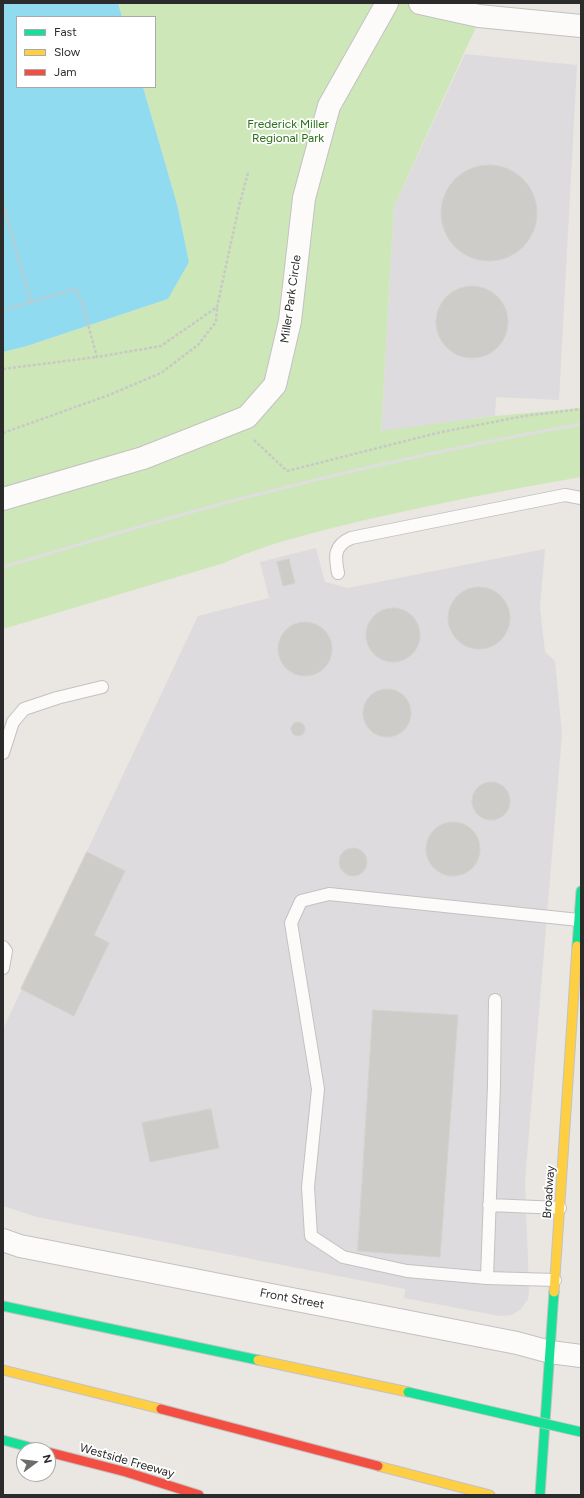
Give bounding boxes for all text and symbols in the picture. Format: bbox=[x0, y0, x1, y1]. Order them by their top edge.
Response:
legend bbox=[16, 16, 156, 88]
text: Fast bbox=[54, 25, 77, 39]
text: Slow bbox=[54, 45, 80, 59]
text: Jam bbox=[54, 65, 77, 79]
park label: Frederick Miller Regional Park bbox=[247, 117, 329, 145]
street label: Miller Park Circle bbox=[278, 254, 304, 344]
street label: Broadway bbox=[540, 1165, 558, 1219]
street label: Front Street bbox=[259, 1286, 325, 1312]
street label: Westside Freeway bbox=[78, 1441, 176, 1481]
north arrow bbox=[16, 1442, 56, 1482]
text: N bbox=[40, 1453, 54, 1465]

